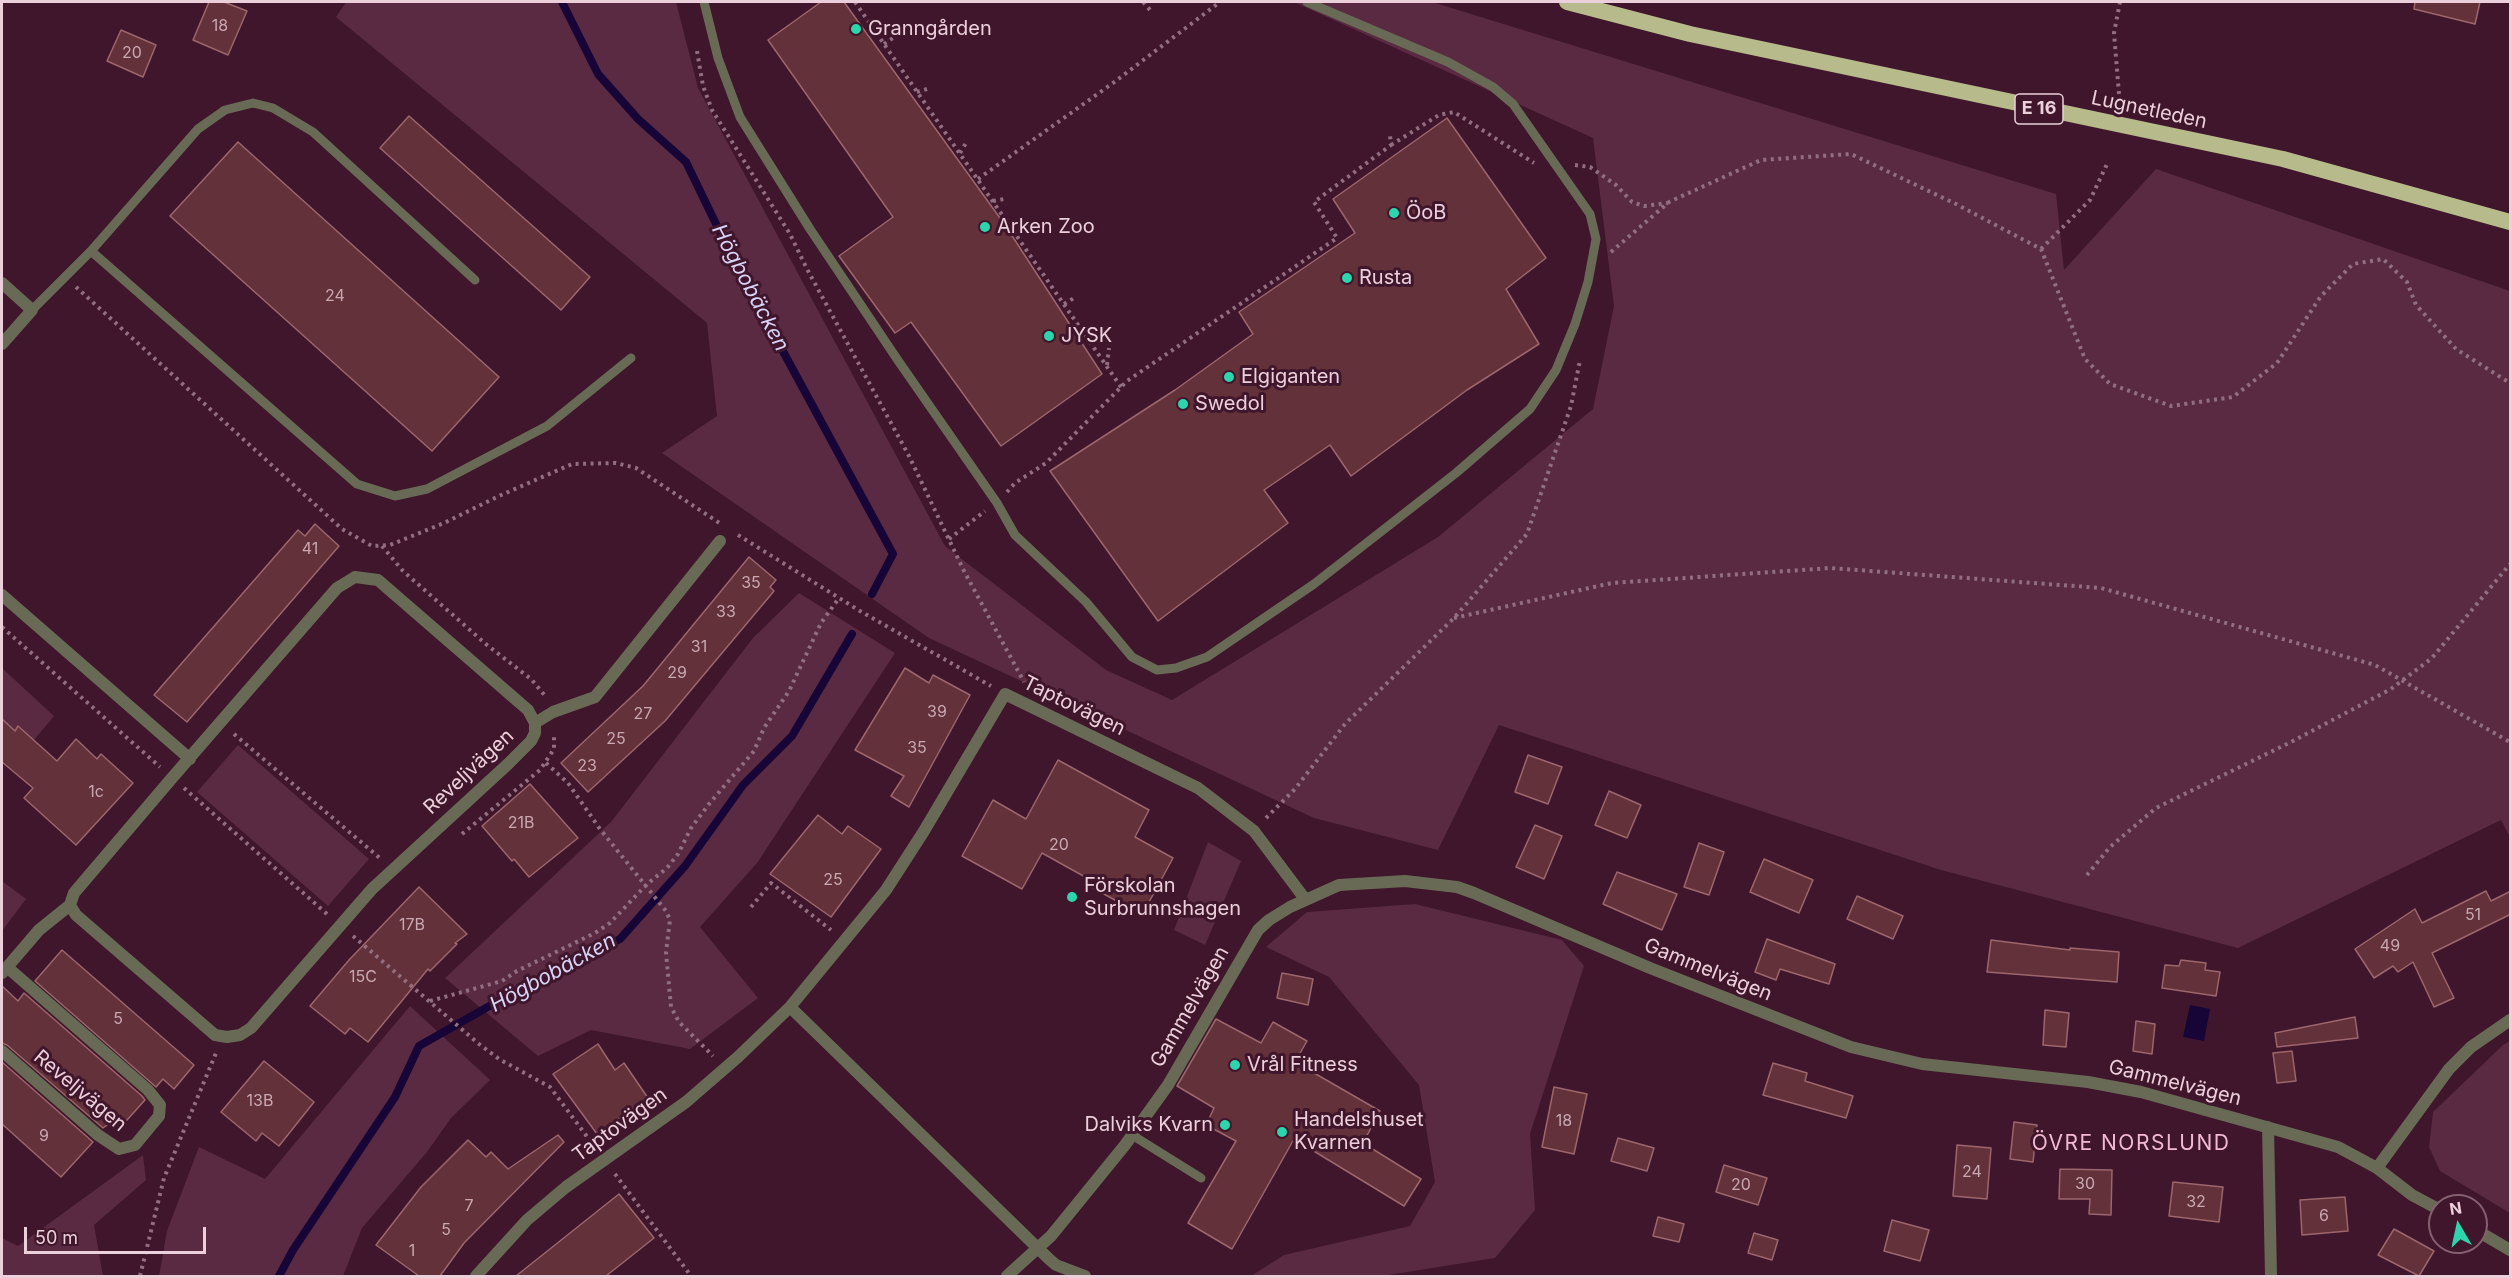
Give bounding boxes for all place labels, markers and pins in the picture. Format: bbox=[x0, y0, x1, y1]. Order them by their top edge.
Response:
place label: Granngården bbox=[868, 17, 992, 41]
marker: Granngården bbox=[849, 22, 863, 36]
place label: ÖoB bbox=[1406, 201, 1446, 225]
marker: ÖoB bbox=[1387, 206, 1401, 220]
place label: Arken Zoo bbox=[997, 215, 1095, 239]
marker: Arken Zoo bbox=[978, 220, 992, 234]
place label: Rusta bbox=[1359, 266, 1412, 290]
marker: Rusta bbox=[1340, 271, 1354, 285]
place label: JYSK bbox=[1061, 324, 1112, 348]
marker: JYSK bbox=[1042, 329, 1056, 343]
place label: Elgiganten bbox=[1241, 365, 1340, 389]
marker: Elgiganten bbox=[1222, 370, 1236, 384]
place label: Swedol bbox=[1195, 392, 1265, 416]
marker: Swedol bbox=[1176, 397, 1190, 411]
place label: Förskolan Surbrunnshagen bbox=[1084, 874, 1241, 921]
marker: Förskolan Surbrunnshagen bbox=[1065, 890, 1079, 904]
place label: Vrål Fitness bbox=[1247, 1053, 1358, 1077]
marker: Vrål Fitness bbox=[1228, 1058, 1242, 1072]
place label: Handelshuset Kvarnen bbox=[1294, 1108, 1424, 1155]
place label: Dalviks Kvarn bbox=[1084, 1113, 1213, 1137]
marker: Dalviks Kvarn bbox=[1218, 1118, 1232, 1132]
marker: Handelshuset Kvarnen bbox=[1275, 1125, 1289, 1139]

